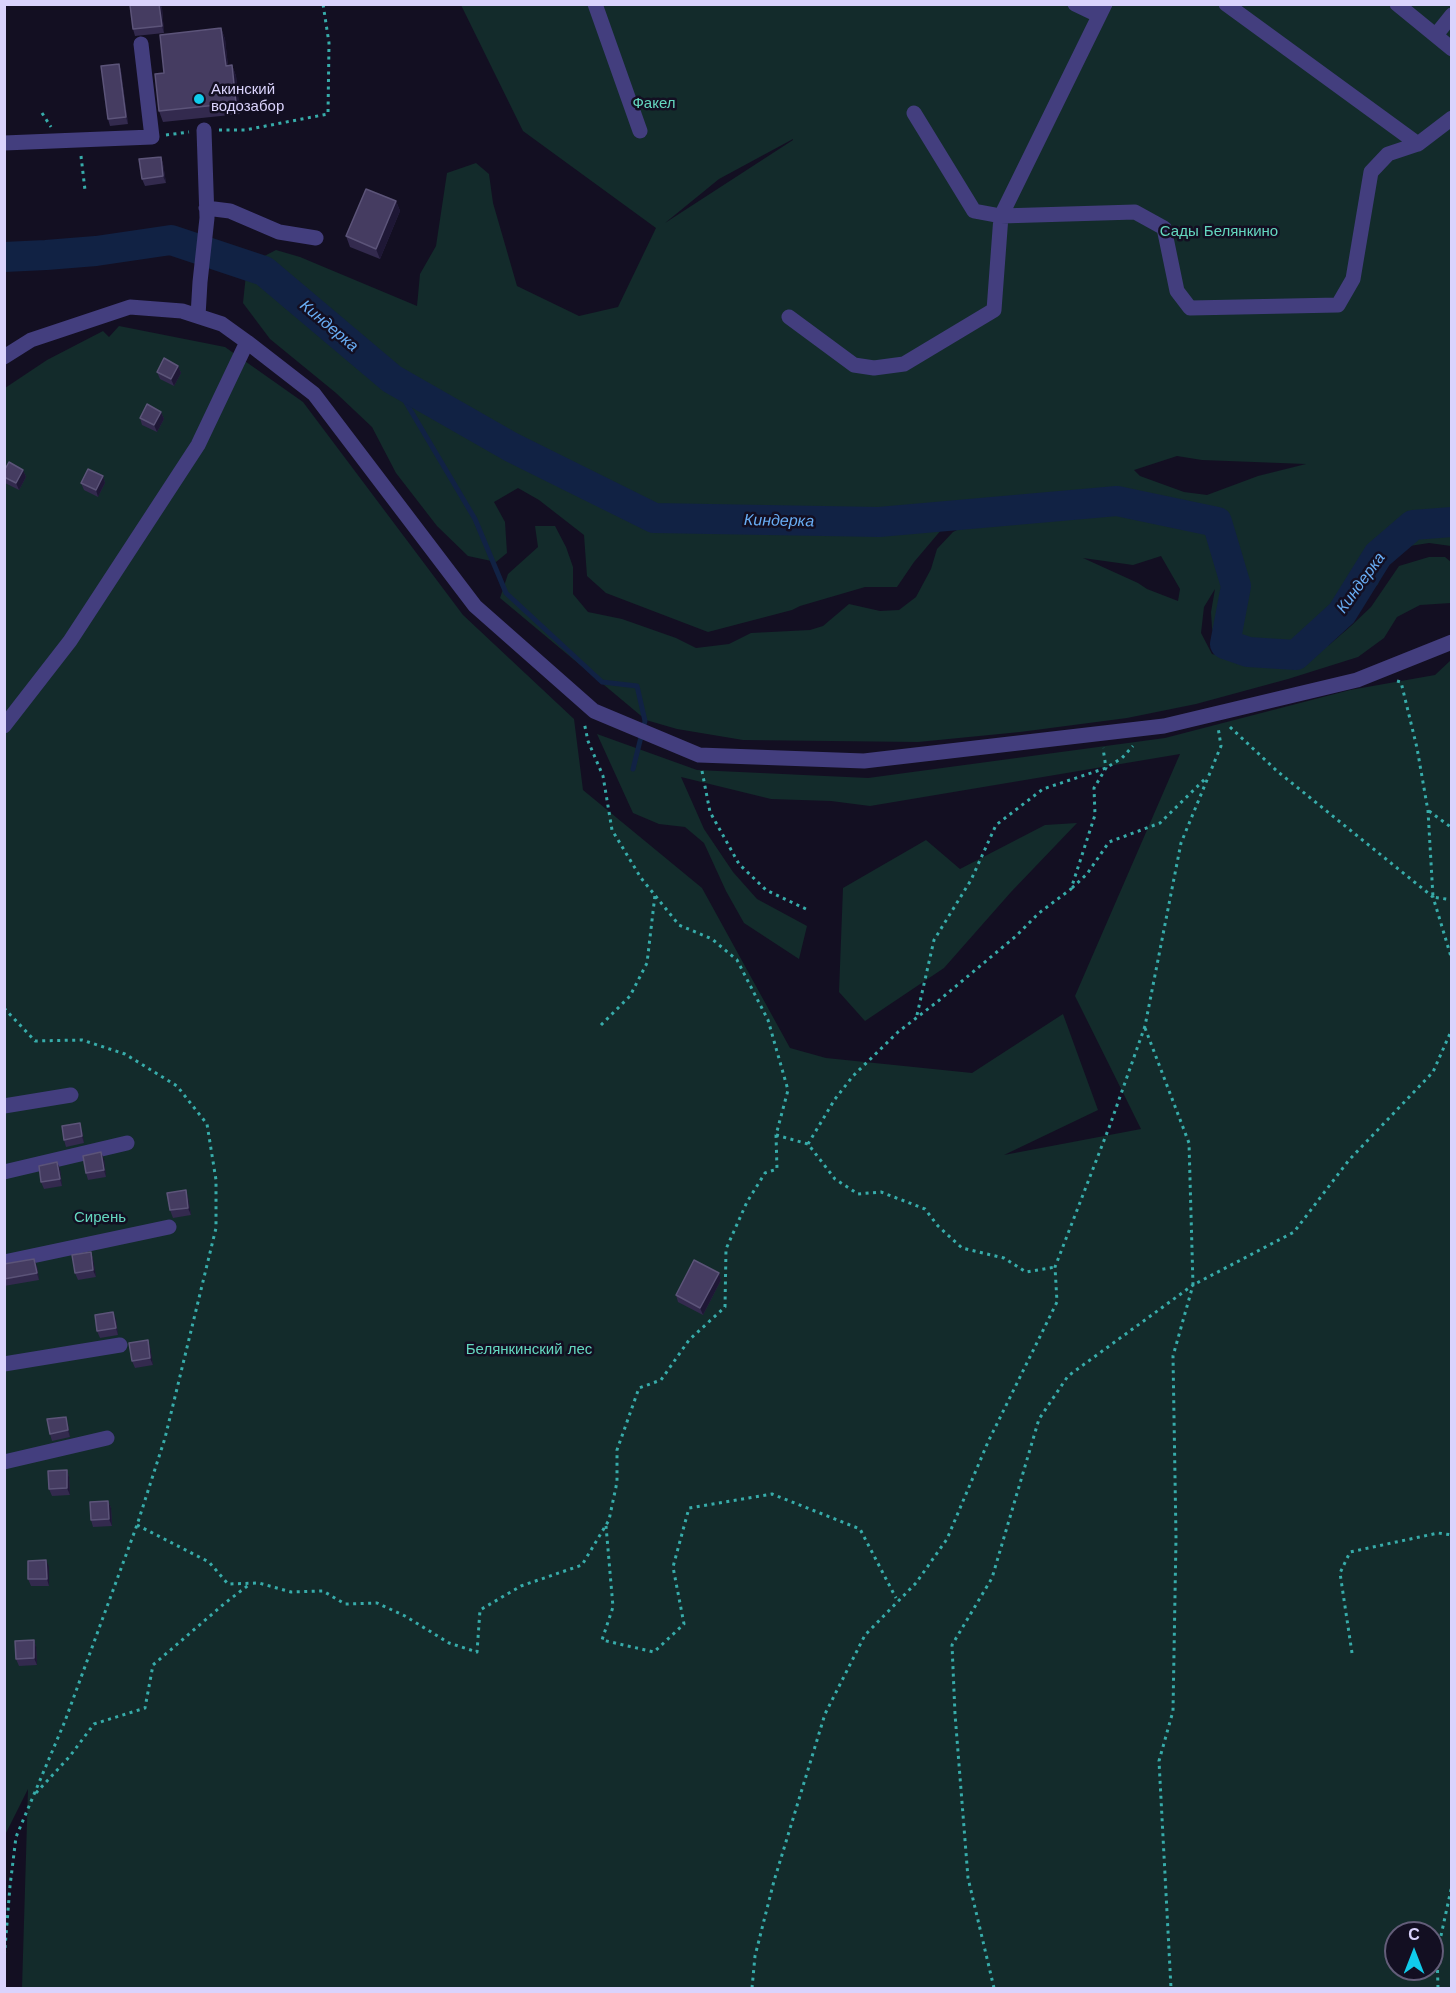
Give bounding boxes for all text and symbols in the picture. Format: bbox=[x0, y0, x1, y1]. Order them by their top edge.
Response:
place label: Акинский водозабор bbox=[211, 81, 284, 116]
marker: Акинский водозабор bbox=[192, 92, 206, 106]
park label: Факел bbox=[632, 95, 676, 113]
park label: Сады Белянкино bbox=[1160, 223, 1278, 241]
water label: Киндерка bbox=[296, 296, 362, 356]
water label: Киндерка bbox=[744, 511, 814, 531]
water label: Киндерка bbox=[1333, 549, 1389, 617]
park label: Сирень bbox=[74, 1209, 126, 1227]
park label: Белянкинский лес bbox=[466, 1341, 592, 1359]
north arrow bbox=[1384, 1921, 1444, 1981]
text: С bbox=[1408, 1925, 1420, 1944]

